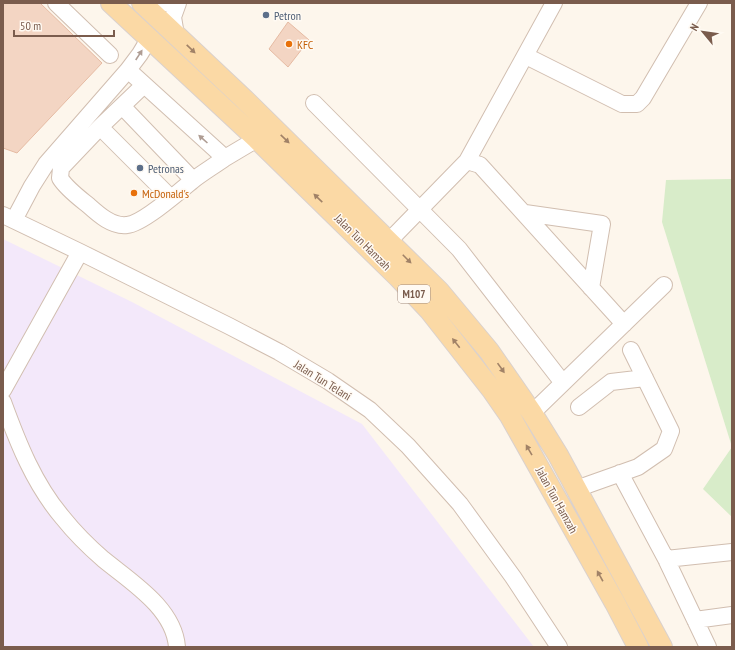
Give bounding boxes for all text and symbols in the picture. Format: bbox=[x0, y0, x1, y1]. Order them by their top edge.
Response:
place label: Petron bbox=[274, 8, 301, 23]
marker: Petron bbox=[261, 10, 271, 20]
scale bar bbox=[14, 12, 114, 38]
north arrow bbox=[683, 12, 723, 52]
text: 50 m bbox=[20, 18, 41, 33]
text: N bbox=[687, 21, 702, 33]
place label: KFC bbox=[297, 37, 314, 52]
marker: KFC bbox=[284, 39, 294, 49]
one-way arrow bbox=[186, 44, 196, 53]
one-way arrow bbox=[135, 50, 143, 60]
one-way arrow bbox=[198, 134, 208, 143]
one-way arrow bbox=[280, 134, 290, 144]
place label: Petronas bbox=[148, 161, 184, 176]
marker: Petronas bbox=[135, 163, 145, 173]
place label: McDonald's bbox=[142, 186, 189, 201]
marker: McDonald's bbox=[129, 188, 139, 198]
one-way arrow bbox=[313, 194, 323, 203]
street label: Jalan Tun Hamzah bbox=[331, 210, 394, 273]
one-way arrow bbox=[402, 254, 412, 264]
road number: M107 bbox=[398, 285, 430, 303]
one-way arrow bbox=[451, 338, 460, 349]
street label: Jalan Tun Telani bbox=[291, 356, 354, 403]
one-way arrow bbox=[497, 363, 505, 374]
one-way arrow bbox=[526, 444, 533, 456]
street label: Jalan Tun Hamzah bbox=[532, 463, 581, 536]
one-way arrow bbox=[597, 570, 603, 582]

